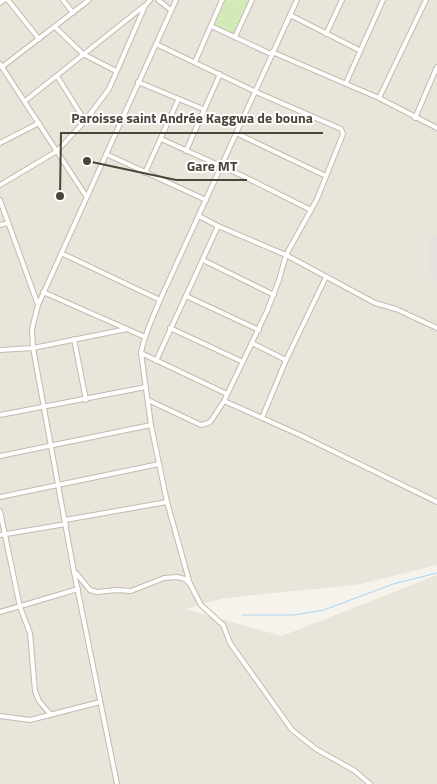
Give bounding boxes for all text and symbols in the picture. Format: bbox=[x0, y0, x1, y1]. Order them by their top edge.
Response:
callout: Paroisse saint Andrée Kaggwa de bouna bbox=[61, 104, 323, 133]
text: Paroisse saint Andrée Kaggwa de bouna bbox=[71, 107, 313, 128]
callout: Gare MT bbox=[176, 151, 247, 180]
text: Gare MT bbox=[187, 155, 238, 176]

